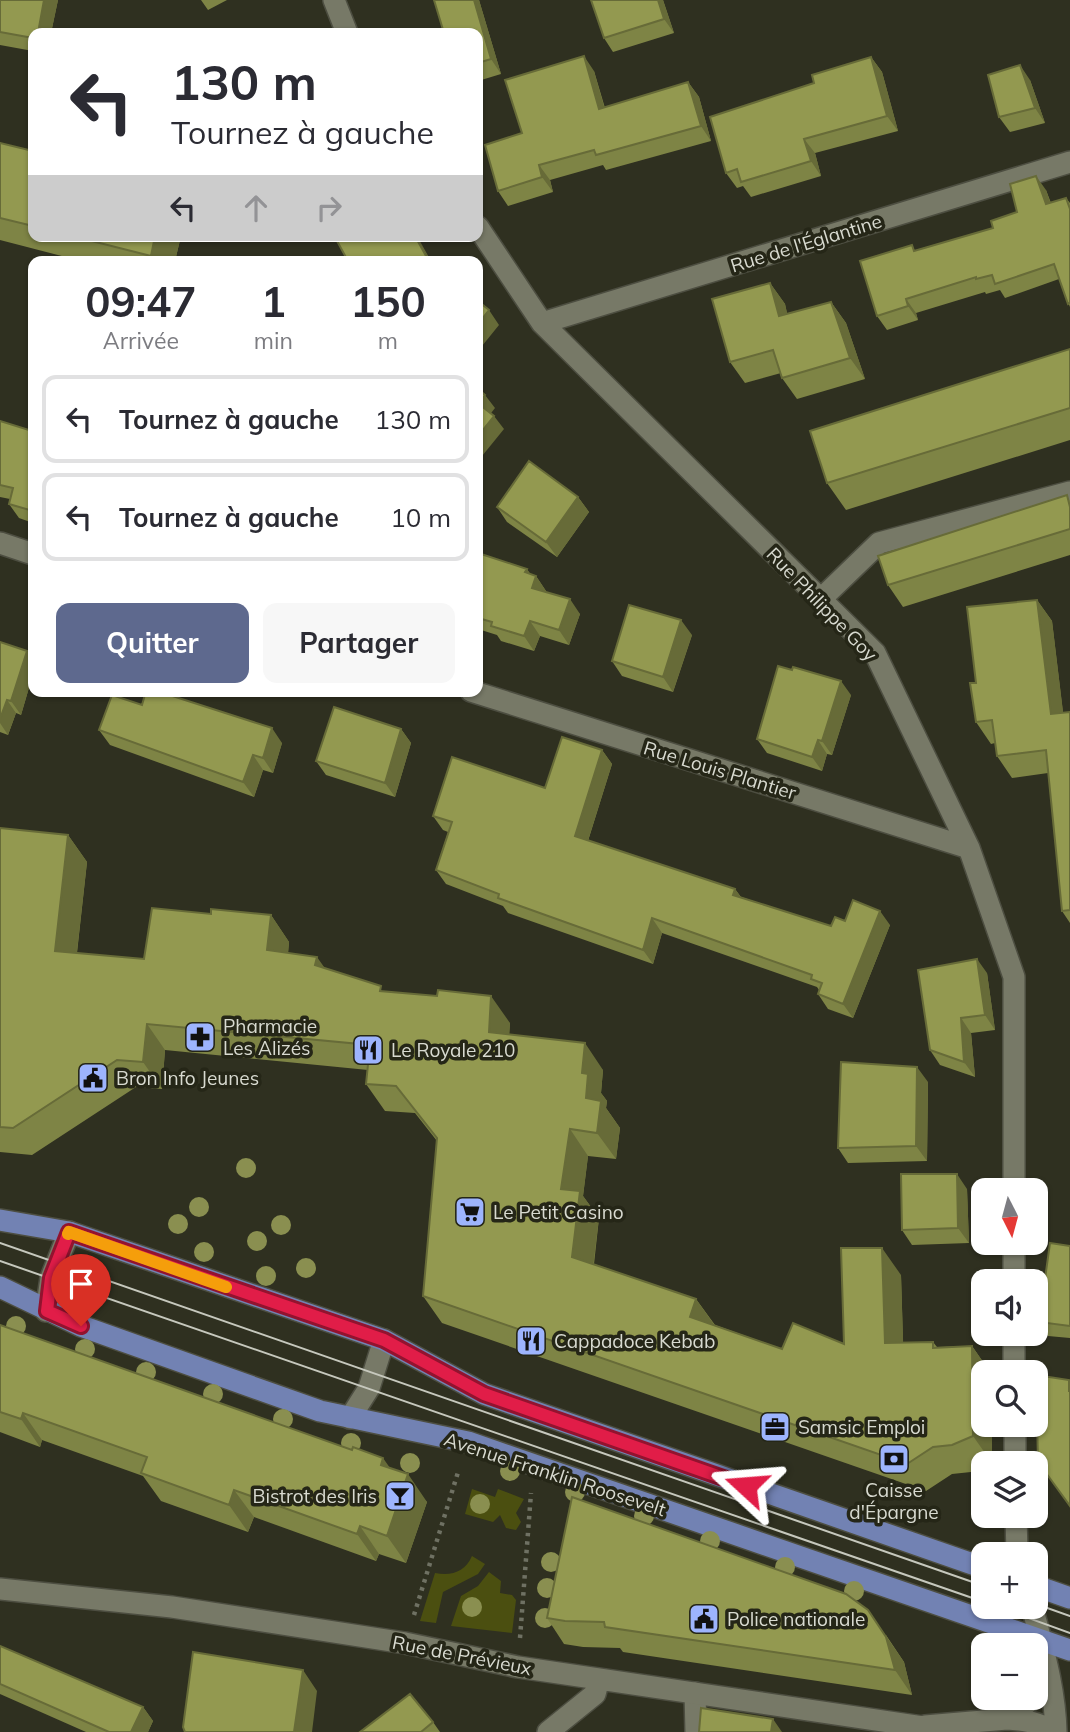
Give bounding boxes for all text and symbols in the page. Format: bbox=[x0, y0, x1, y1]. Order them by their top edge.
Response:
text: 130 m bbox=[171, 51, 317, 112]
icon: left bbox=[56, 56, 147, 147]
text: Tournez à gauche bbox=[171, 112, 434, 152]
icon: left bbox=[164, 189, 202, 227]
icon: ahead bbox=[237, 189, 275, 227]
icon: right bbox=[310, 189, 348, 227]
street label: Rue de l'Églantine bbox=[727, 209, 885, 277]
text: 09:47 bbox=[85, 275, 196, 328]
text: 1 bbox=[261, 275, 286, 328]
text: 150 bbox=[350, 275, 426, 328]
text: Arrivée bbox=[103, 326, 179, 355]
text: min bbox=[254, 326, 293, 355]
text: m bbox=[378, 326, 398, 355]
icon: left bbox=[60, 400, 98, 438]
text: Tournez à gauche bbox=[119, 403, 339, 436]
text: 130 m bbox=[375, 403, 451, 436]
icon: left bbox=[60, 498, 98, 536]
text: Tournez à gauche bbox=[119, 501, 339, 534]
text: 10 m bbox=[390, 501, 451, 534]
street label: Rue Philippe Goy bbox=[762, 542, 882, 666]
button: Quitter bbox=[56, 603, 249, 683]
button: Partager bbox=[263, 603, 455, 683]
street label: Rue Louis Plantier bbox=[641, 735, 799, 805]
place label: Pharmacie Les Alizés bbox=[223, 1014, 317, 1060]
pharmacy icon: Pharmacie Les Alizés bbox=[183, 1020, 217, 1054]
restaurant icon: Le Royale 210 bbox=[351, 1033, 385, 1067]
place label: Le Royale 210 bbox=[391, 1038, 516, 1062]
public building icon: Bron Info Jeunes bbox=[76, 1061, 110, 1095]
place label: Bron Info Jeunes bbox=[116, 1066, 259, 1090]
north arrow bbox=[971, 1178, 1048, 1255]
map controls bbox=[971, 1178, 1048, 1710]
supermarket icon: Le Petit Casino bbox=[453, 1195, 487, 1229]
place label: Le Petit Casino bbox=[493, 1200, 624, 1224]
pin bbox=[51, 1254, 111, 1326]
icon: arrive bbox=[62, 1265, 100, 1303]
button: sound bbox=[971, 1269, 1048, 1346]
restaurant icon: Cappadoce Kebab bbox=[514, 1324, 548, 1358]
place label: Cappadoce Kebab bbox=[554, 1329, 715, 1353]
button: search bbox=[971, 1360, 1048, 1437]
office icon: Samsic Emploi bbox=[758, 1410, 792, 1444]
place label: Samsic Emploi bbox=[798, 1415, 925, 1439]
street label: Avenue Franklin Roosevelt bbox=[441, 1427, 669, 1521]
bank icon: Caisse d'Épargne bbox=[877, 1442, 911, 1476]
position arrow bbox=[709, 1449, 783, 1523]
button: layers bbox=[971, 1451, 1048, 1528]
place label: Caisse d'Épargne bbox=[849, 1478, 939, 1524]
bar icon: Bistrot des Iris bbox=[383, 1479, 417, 1513]
place label: Bistrot des Iris bbox=[253, 1484, 377, 1508]
button: + bbox=[971, 1542, 1048, 1619]
public building icon: Police nationale bbox=[687, 1602, 721, 1636]
place label: Police nationale bbox=[727, 1607, 865, 1631]
street label: Rue de Prévieux bbox=[390, 1630, 534, 1680]
button: − bbox=[971, 1633, 1048, 1710]

